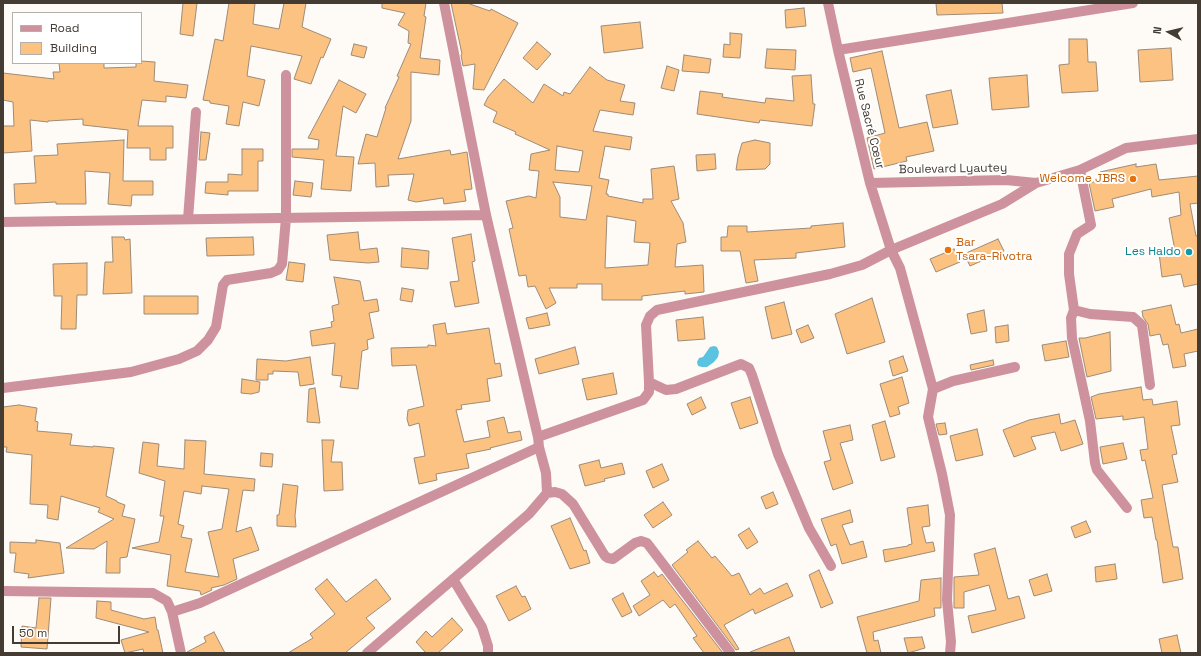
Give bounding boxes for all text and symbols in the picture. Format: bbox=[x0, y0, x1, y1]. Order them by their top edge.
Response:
legend bbox=[12, 12, 142, 64]
north arrow bbox=[1149, 12, 1189, 52]
text: Road bbox=[50, 20, 79, 36]
text: N bbox=[1150, 26, 1165, 35]
text: Building bbox=[50, 40, 97, 56]
street label: Rue Sacré Cœur bbox=[851, 77, 887, 171]
street label: Boulevard Lyautey bbox=[899, 161, 1007, 177]
place label: Welcome JBRS bbox=[1040, 172, 1125, 186]
marker: Welcome JBRS bbox=[1128, 174, 1138, 184]
place label: Bar Tsara-Rivotra bbox=[956, 236, 1032, 264]
marker: Bar Tsara-Rivotra bbox=[943, 245, 953, 255]
place label: Les Haldo bbox=[1125, 245, 1181, 259]
marker: Les Haldo bbox=[1184, 247, 1194, 257]
scale bar bbox=[14, 618, 122, 644]
text: 50 m bbox=[19, 625, 47, 641]

